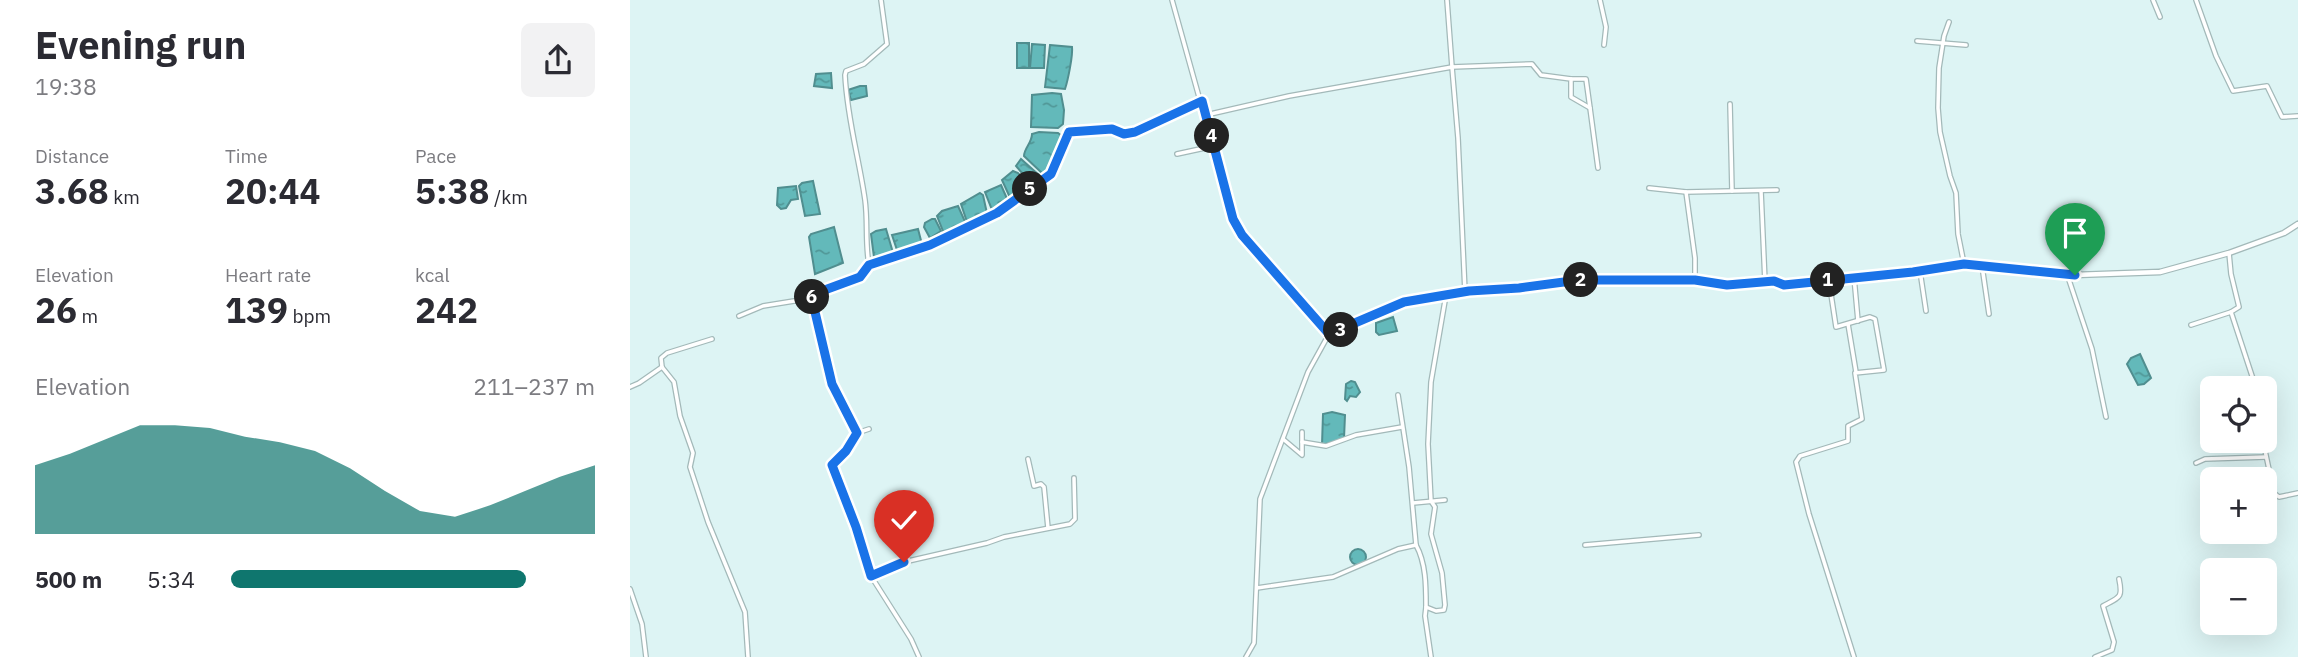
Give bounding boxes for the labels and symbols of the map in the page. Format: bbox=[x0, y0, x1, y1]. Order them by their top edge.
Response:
pin: 4 bbox=[1194, 118, 1230, 154]
pin: 5 bbox=[1012, 172, 1048, 206]
pin bbox=[2045, 203, 2105, 275]
pin: 2 bbox=[1564, 262, 1598, 298]
pin: 1 bbox=[1810, 262, 1846, 298]
pin: 6 bbox=[794, 280, 830, 314]
pin: 3 bbox=[1324, 312, 1358, 348]
pin bbox=[874, 490, 934, 562]

